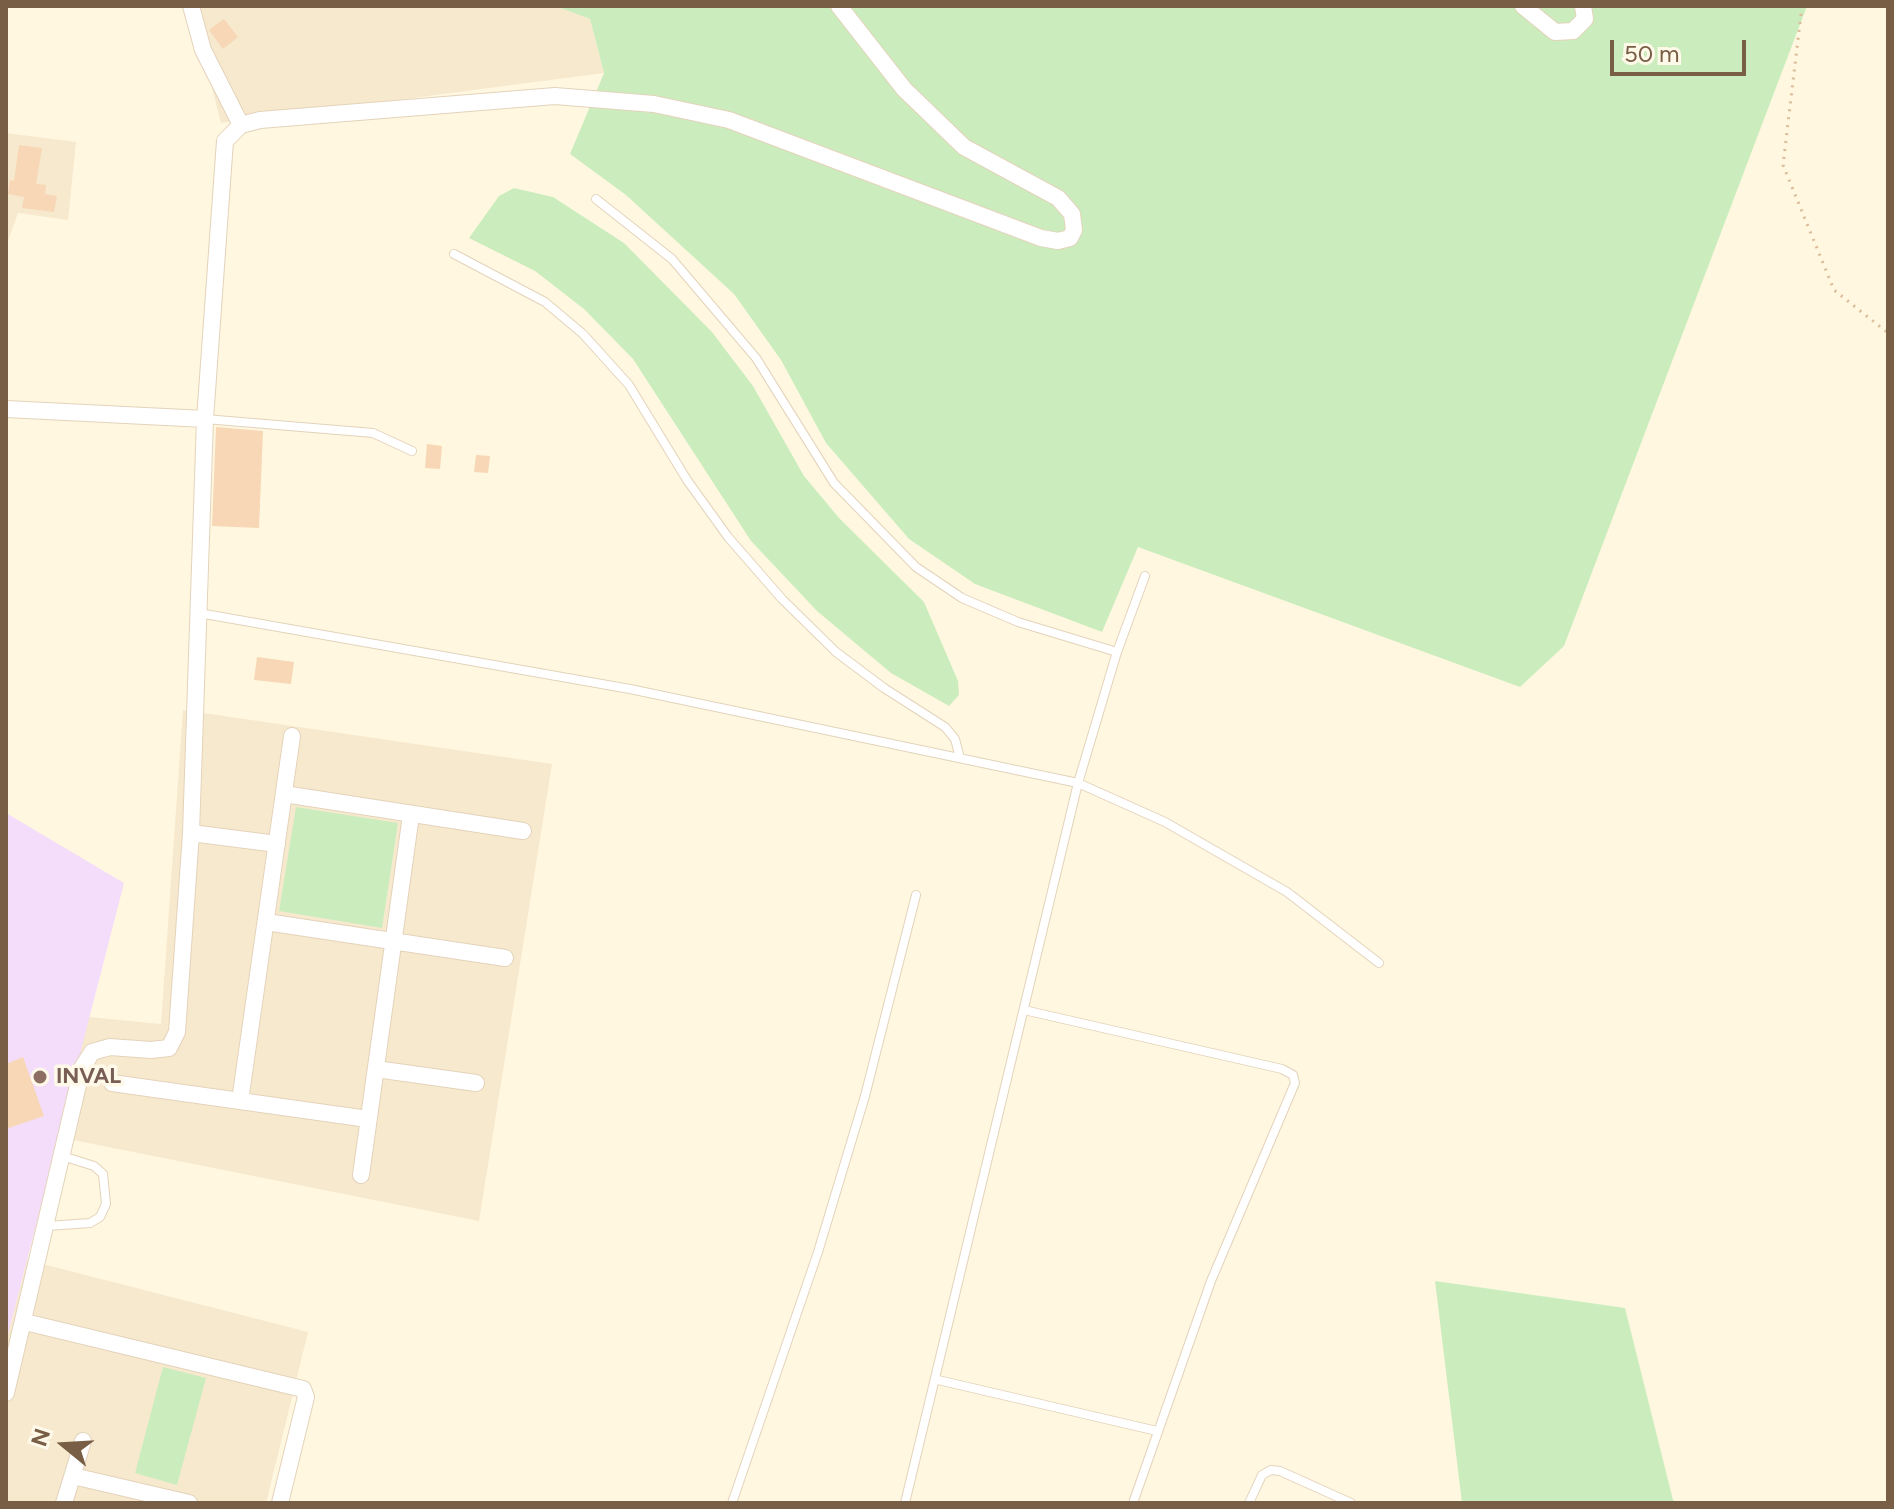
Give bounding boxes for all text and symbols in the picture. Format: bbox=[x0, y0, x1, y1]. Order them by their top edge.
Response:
scale bar bbox=[1614, 24, 1750, 74]
text: 50 m bbox=[1624, 39, 1680, 68]
place label: INVAL bbox=[56, 1064, 121, 1090]
marker: INVAL bbox=[31, 1068, 49, 1086]
north arrow bbox=[24, 1405, 104, 1485]
text: N bbox=[25, 1425, 56, 1450]

